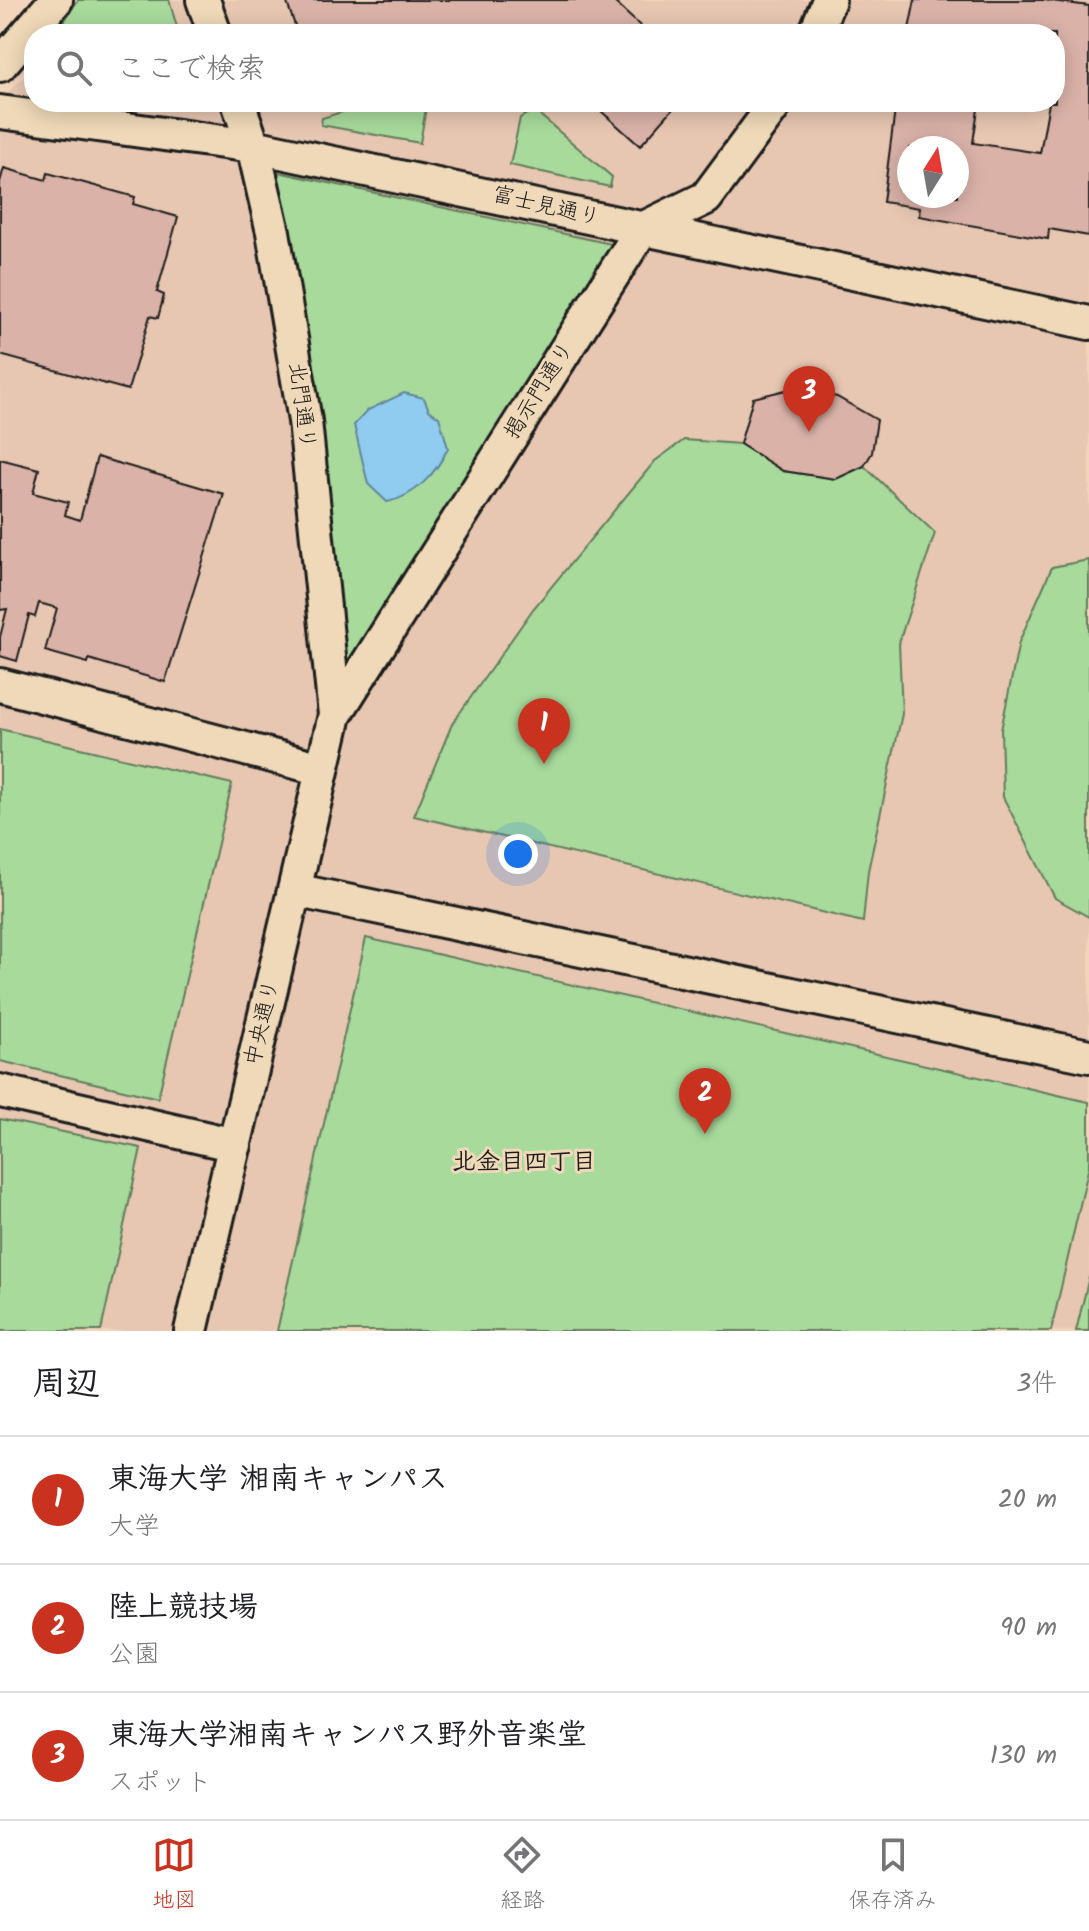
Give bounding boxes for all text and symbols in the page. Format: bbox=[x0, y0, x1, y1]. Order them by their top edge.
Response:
search box bbox=[24, 24, 1065, 112]
icon: search bbox=[52, 46, 96, 90]
text: ここで検索 bbox=[116, 46, 266, 94]
north arrow bbox=[897, 136, 969, 208]
street label: 富士見通り bbox=[488, 178, 604, 236]
street label: 掲示門通り bbox=[496, 335, 584, 447]
street label: 北門通り bbox=[278, 360, 324, 452]
pin: 3 bbox=[783, 366, 835, 432]
pin: 1 bbox=[518, 698, 570, 764]
your location bbox=[498, 834, 538, 874]
street label: 中央通り bbox=[236, 976, 290, 1070]
pin: 2 bbox=[679, 1068, 731, 1134]
district label: 北金目四丁目 bbox=[452, 1143, 596, 1182]
text: 周辺 bbox=[32, 1358, 100, 1412]
text: 3件 bbox=[1016, 1363, 1057, 1405]
text: 東海大学 湘南キャンパス bbox=[108, 1456, 448, 1504]
text: 1 bbox=[54, 1479, 62, 1521]
text: 20 m bbox=[998, 1479, 1057, 1521]
text: 大学 bbox=[108, 1506, 160, 1548]
text: 陸上競技場 bbox=[108, 1584, 258, 1632]
text: 2 bbox=[50, 1607, 66, 1649]
text: 90 m bbox=[1000, 1607, 1057, 1649]
text: 公園 bbox=[108, 1634, 160, 1676]
text: 東海大学湘南キャンパス野外音楽堂 bbox=[108, 1712, 587, 1760]
text: 3 bbox=[51, 1735, 65, 1777]
text: 130 m bbox=[990, 1735, 1057, 1777]
text: スポット bbox=[108, 1762, 212, 1804]
tab: 地図 bbox=[152, 1833, 196, 1919]
tab: 経路 bbox=[500, 1833, 545, 1919]
tab: 保存済み bbox=[849, 1833, 937, 1919]

